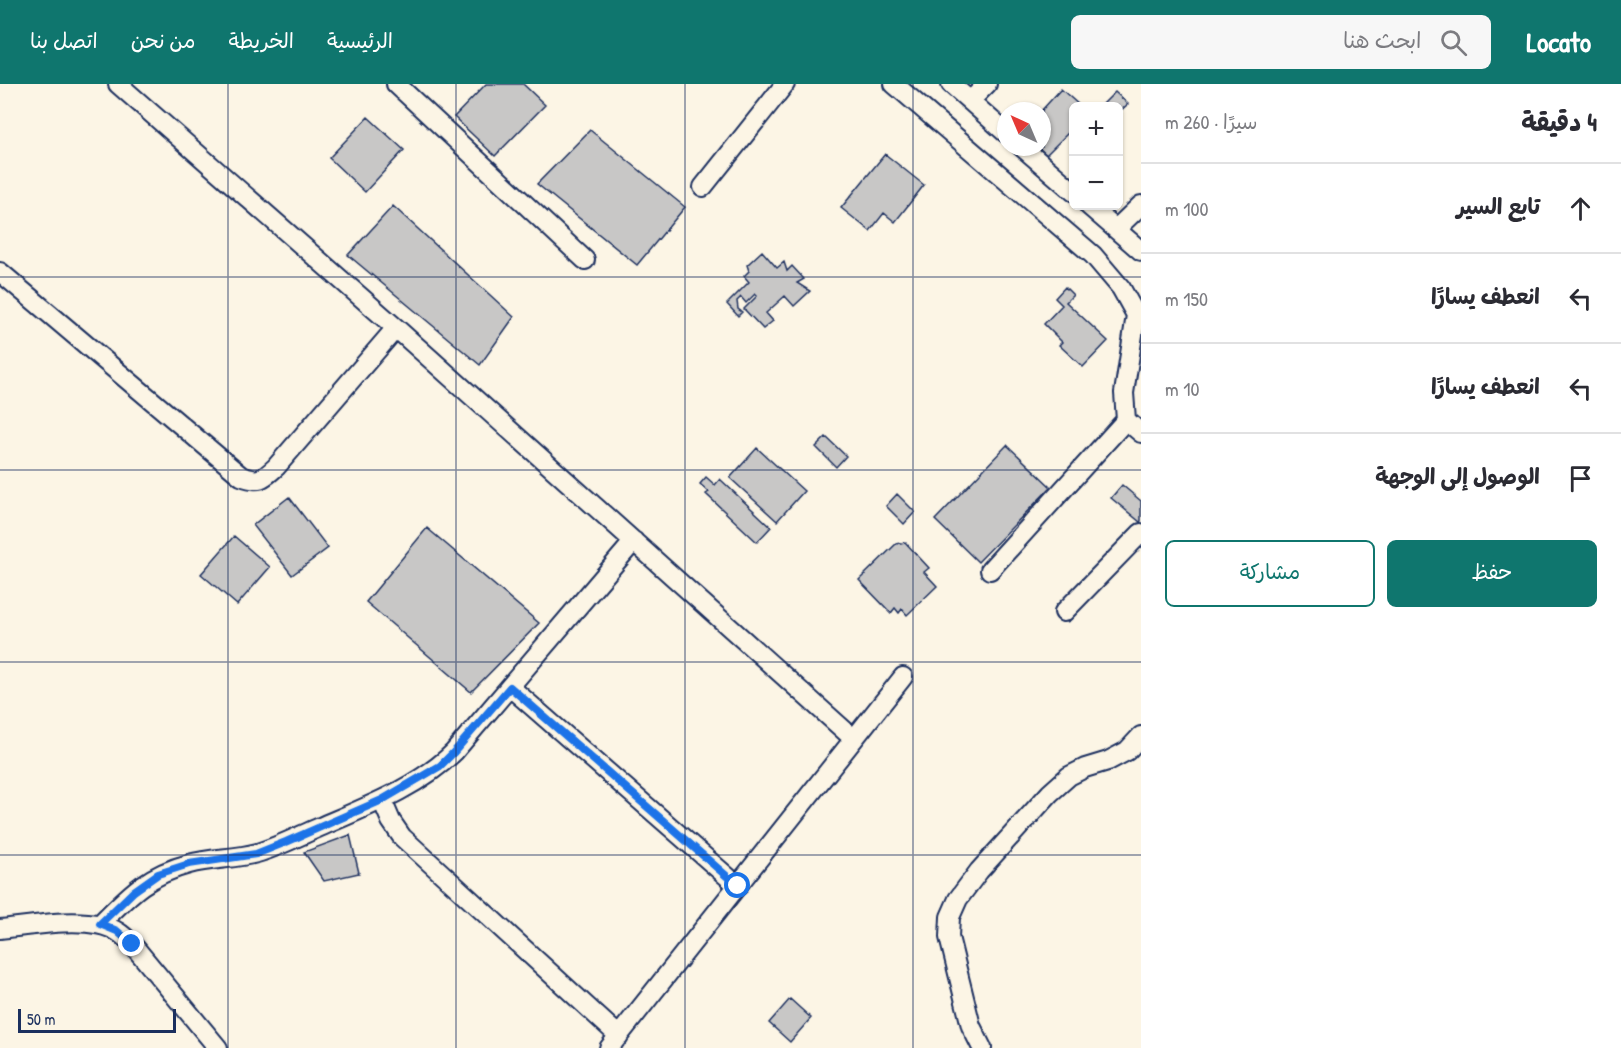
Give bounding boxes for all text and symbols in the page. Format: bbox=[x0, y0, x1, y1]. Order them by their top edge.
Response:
search box bbox=[1071, 15, 1491, 69]
text: Locato bbox=[1527, 23, 1591, 61]
text: ابحث هنا bbox=[1343, 25, 1422, 55]
text: اتصل بنا bbox=[30, 26, 98, 55]
text: من نحن bbox=[131, 26, 195, 55]
text: الخريطة bbox=[228, 26, 294, 55]
text: الرئيسية bbox=[327, 26, 393, 55]
icon: search bbox=[1437, 26, 1470, 59]
north arrow bbox=[997, 102, 1051, 156]
map controls bbox=[1069, 102, 1123, 210]
button: + bbox=[1069, 102, 1123, 156]
text: 4 دقيقة bbox=[1521, 104, 1597, 139]
text: سيرًا · 260 m bbox=[1165, 108, 1258, 135]
button: − bbox=[1069, 156, 1123, 210]
text: تابع السير bbox=[1457, 191, 1540, 221]
icon: ahead bbox=[1564, 192, 1597, 225]
text: 100 m bbox=[1165, 195, 1208, 222]
text: انعطف يسارًا bbox=[1431, 281, 1540, 311]
icon: left bbox=[1564, 282, 1597, 315]
text: 150 m bbox=[1165, 285, 1208, 312]
text: انعطف يسارًا bbox=[1431, 371, 1540, 401]
icon: left bbox=[1564, 372, 1597, 405]
text: 10 m bbox=[1165, 375, 1199, 402]
text: الوصول إلى الوجهة bbox=[1375, 461, 1540, 491]
icon: arrive bbox=[1564, 462, 1597, 495]
button: مشاركة bbox=[1165, 540, 1375, 607]
button: حفظ bbox=[1387, 540, 1597, 607]
route start bbox=[724, 872, 750, 898]
route end bbox=[118, 930, 144, 956]
scale bar bbox=[18, 1006, 176, 1034]
text: 50 m bbox=[27, 1008, 56, 1030]

